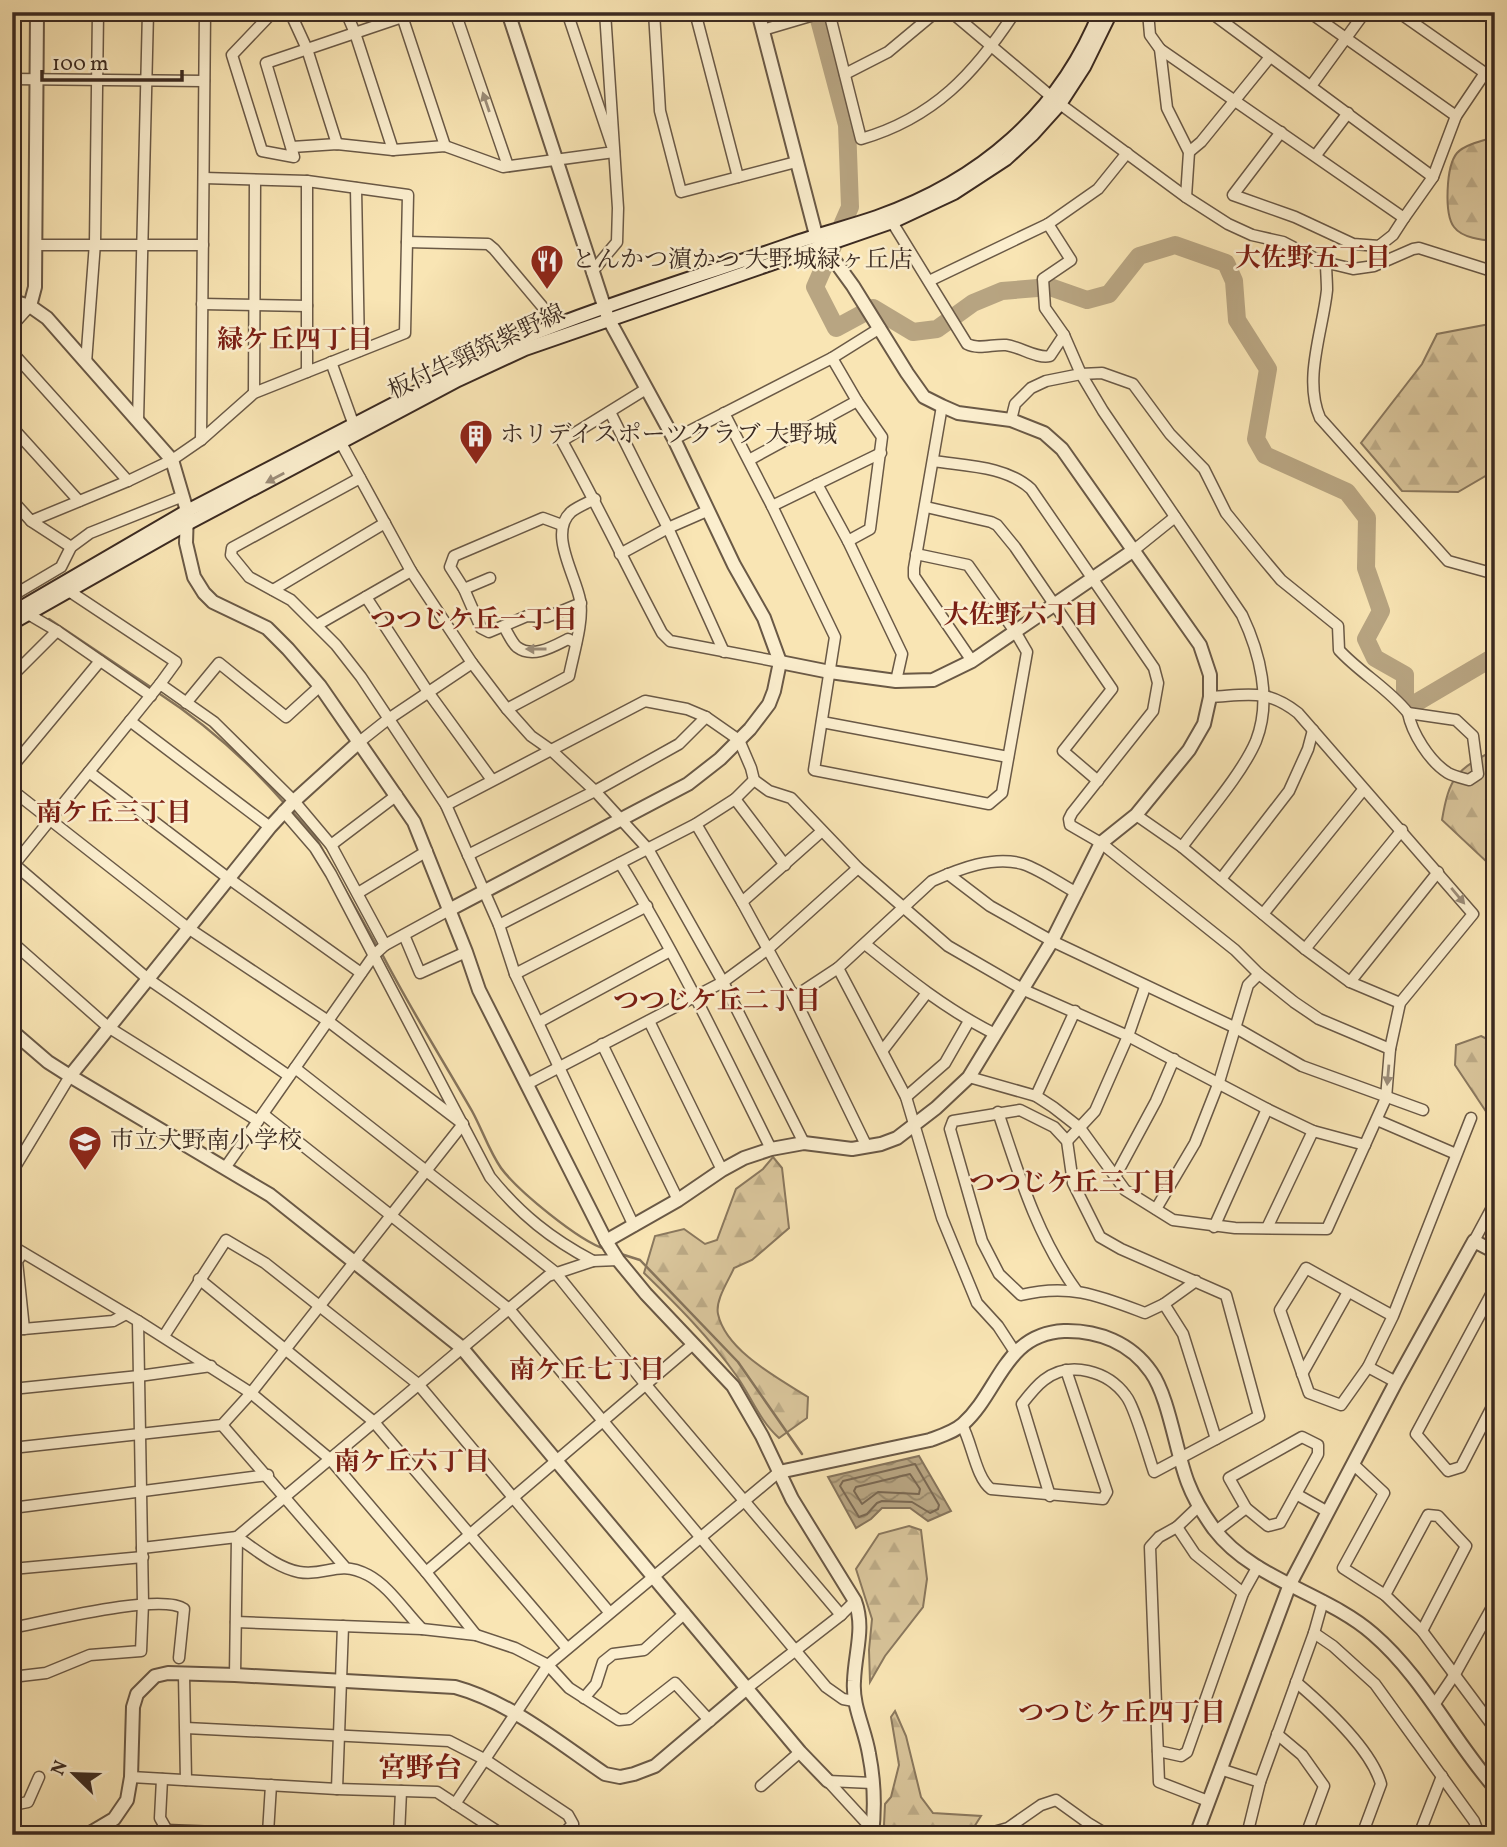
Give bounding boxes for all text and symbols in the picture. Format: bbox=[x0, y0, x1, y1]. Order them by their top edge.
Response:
scale bar bbox=[42, 38, 182, 82]
text: 100 m bbox=[52, 50, 109, 79]
one-way arrow bbox=[480, 91, 490, 112]
district label: 大佐野五丁目 bbox=[1235, 241, 1391, 277]
restaurant icon: とんかつ濵かつ 大野城緑ヶ丘店 bbox=[528, 242, 566, 291]
place label: とんかつ濵かつ 大野城緑ヶ丘店 bbox=[572, 244, 913, 278]
street label: 板付牛頸筑紫野線 bbox=[383, 297, 571, 409]
district label: 緑ケ丘四丁目 bbox=[217, 323, 373, 359]
building icon: ホリデイスポーツクラブ 大野城 bbox=[457, 417, 495, 466]
place label: ホリデイスポーツクラブ 大野城 bbox=[500, 419, 837, 453]
one-way arrow bbox=[265, 472, 285, 484]
district label: 大佐野六丁目 bbox=[943, 598, 1099, 634]
district label: つつじケ丘一丁目 bbox=[370, 603, 578, 639]
one-way arrow bbox=[525, 643, 547, 655]
district label: 南ケ丘三丁目 bbox=[36, 796, 192, 832]
one-way arrow bbox=[1450, 887, 1465, 905]
district label: つつじケ丘二丁目 bbox=[613, 984, 821, 1020]
one-way arrow bbox=[1382, 1064, 1393, 1086]
school or university icon: 市立大野南小学校 bbox=[66, 1123, 104, 1172]
place label: 市立大野南小学校 bbox=[110, 1125, 302, 1159]
district label: つつじケ丘三丁目 bbox=[969, 1166, 1177, 1202]
district label: 南ケ丘七丁目 bbox=[509, 1353, 665, 1389]
district label: 南ケ丘六丁目 bbox=[334, 1445, 490, 1481]
district label: つつじケ丘四丁目 bbox=[1018, 1696, 1226, 1732]
north arrow bbox=[38, 1738, 108, 1808]
district label: 宮野台 bbox=[378, 1750, 462, 1789]
text: N bbox=[46, 1757, 75, 1780]

